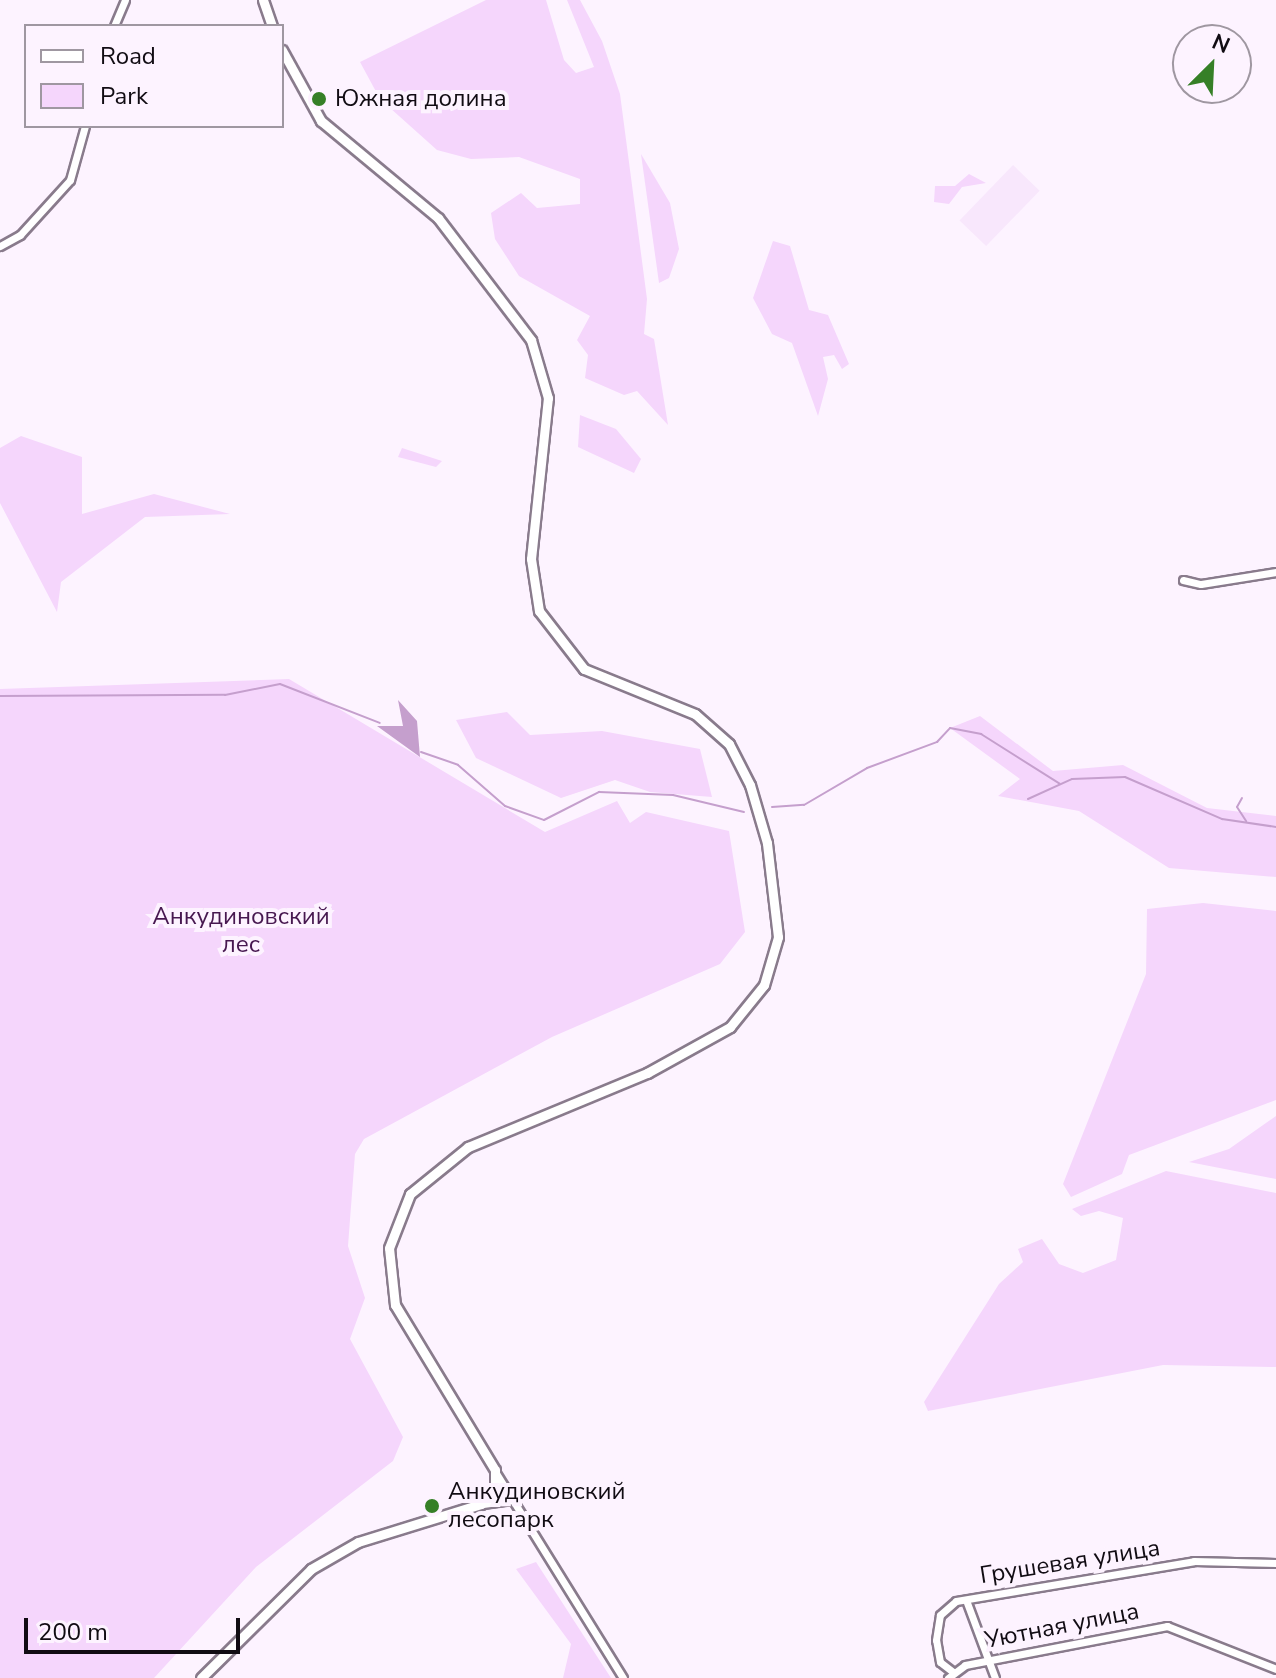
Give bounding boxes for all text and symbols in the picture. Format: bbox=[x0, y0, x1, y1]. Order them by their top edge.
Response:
legend bbox=[24, 24, 284, 128]
north arrow bbox=[1172, 24, 1252, 104]
text: N bbox=[1207, 27, 1235, 61]
text: Road bbox=[100, 40, 156, 72]
text: Park bbox=[100, 80, 148, 112]
place label: Южная долина bbox=[335, 85, 507, 113]
marker: Южная долина bbox=[310, 90, 328, 108]
park label: Анкудиновский лес bbox=[152, 903, 330, 959]
place label: Анкудиновский лесопарк bbox=[448, 1478, 626, 1534]
marker: Анкудиновский лесопарк bbox=[423, 1497, 441, 1515]
street label: Грушевая улица bbox=[978, 1534, 1162, 1590]
street label: Уютная улица bbox=[982, 1597, 1142, 1655]
scale bar bbox=[28, 1602, 244, 1652]
text: 200 m bbox=[38, 1616, 108, 1648]

